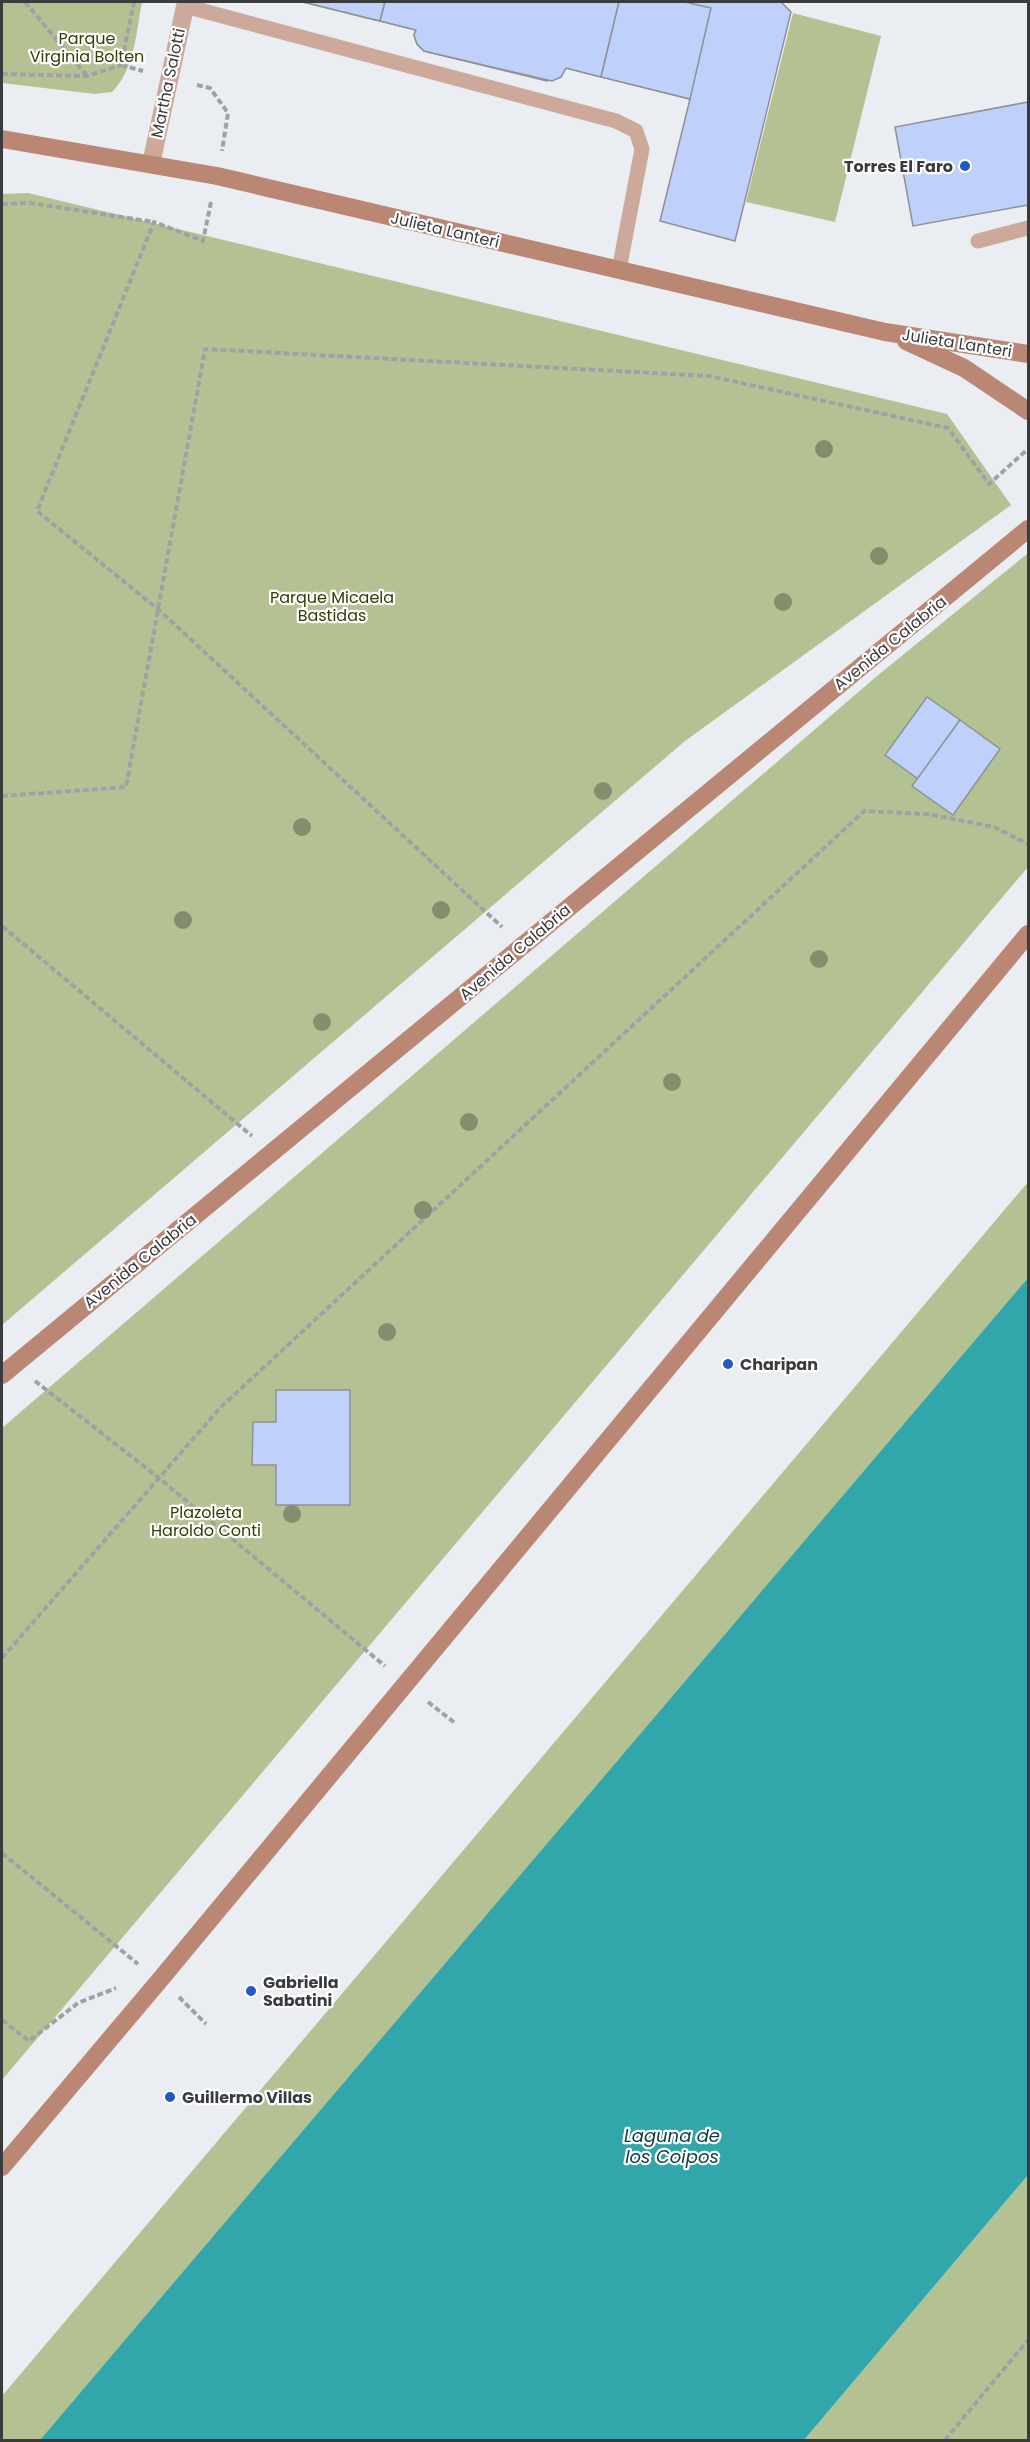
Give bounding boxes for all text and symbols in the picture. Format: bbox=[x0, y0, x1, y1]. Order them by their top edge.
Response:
street label: Martha Salotti bbox=[145, 26, 191, 140]
park label: Parque Virginia Bolten bbox=[30, 27, 144, 68]
place label: Torres El Faro bbox=[844, 155, 953, 178]
marker: Torres El Faro bbox=[958, 159, 972, 173]
street label: Julieta Lanteri bbox=[388, 206, 502, 254]
street label: Julieta Lanteri bbox=[900, 323, 1014, 363]
park label: Parque Micaela Bastidas bbox=[270, 586, 394, 627]
street label: Avenida Calabria bbox=[829, 590, 951, 696]
street label: Avenida Calabria bbox=[454, 898, 576, 1006]
street label: Avenida Calabria bbox=[79, 1208, 201, 1314]
place label: Charipan bbox=[740, 1353, 818, 1376]
marker: Charipan bbox=[721, 1357, 735, 1371]
park label: Plazoleta Haroldo Conti bbox=[151, 1501, 261, 1542]
place label: Gabriella Sabatini bbox=[263, 1971, 339, 2012]
marker: Gabriella Sabatini bbox=[244, 1984, 258, 1998]
place label: Guillermo Villas bbox=[182, 2086, 312, 2109]
marker: Guillermo Villas bbox=[163, 2090, 177, 2104]
water label: Laguna de los Coipos bbox=[624, 2123, 720, 2169]

